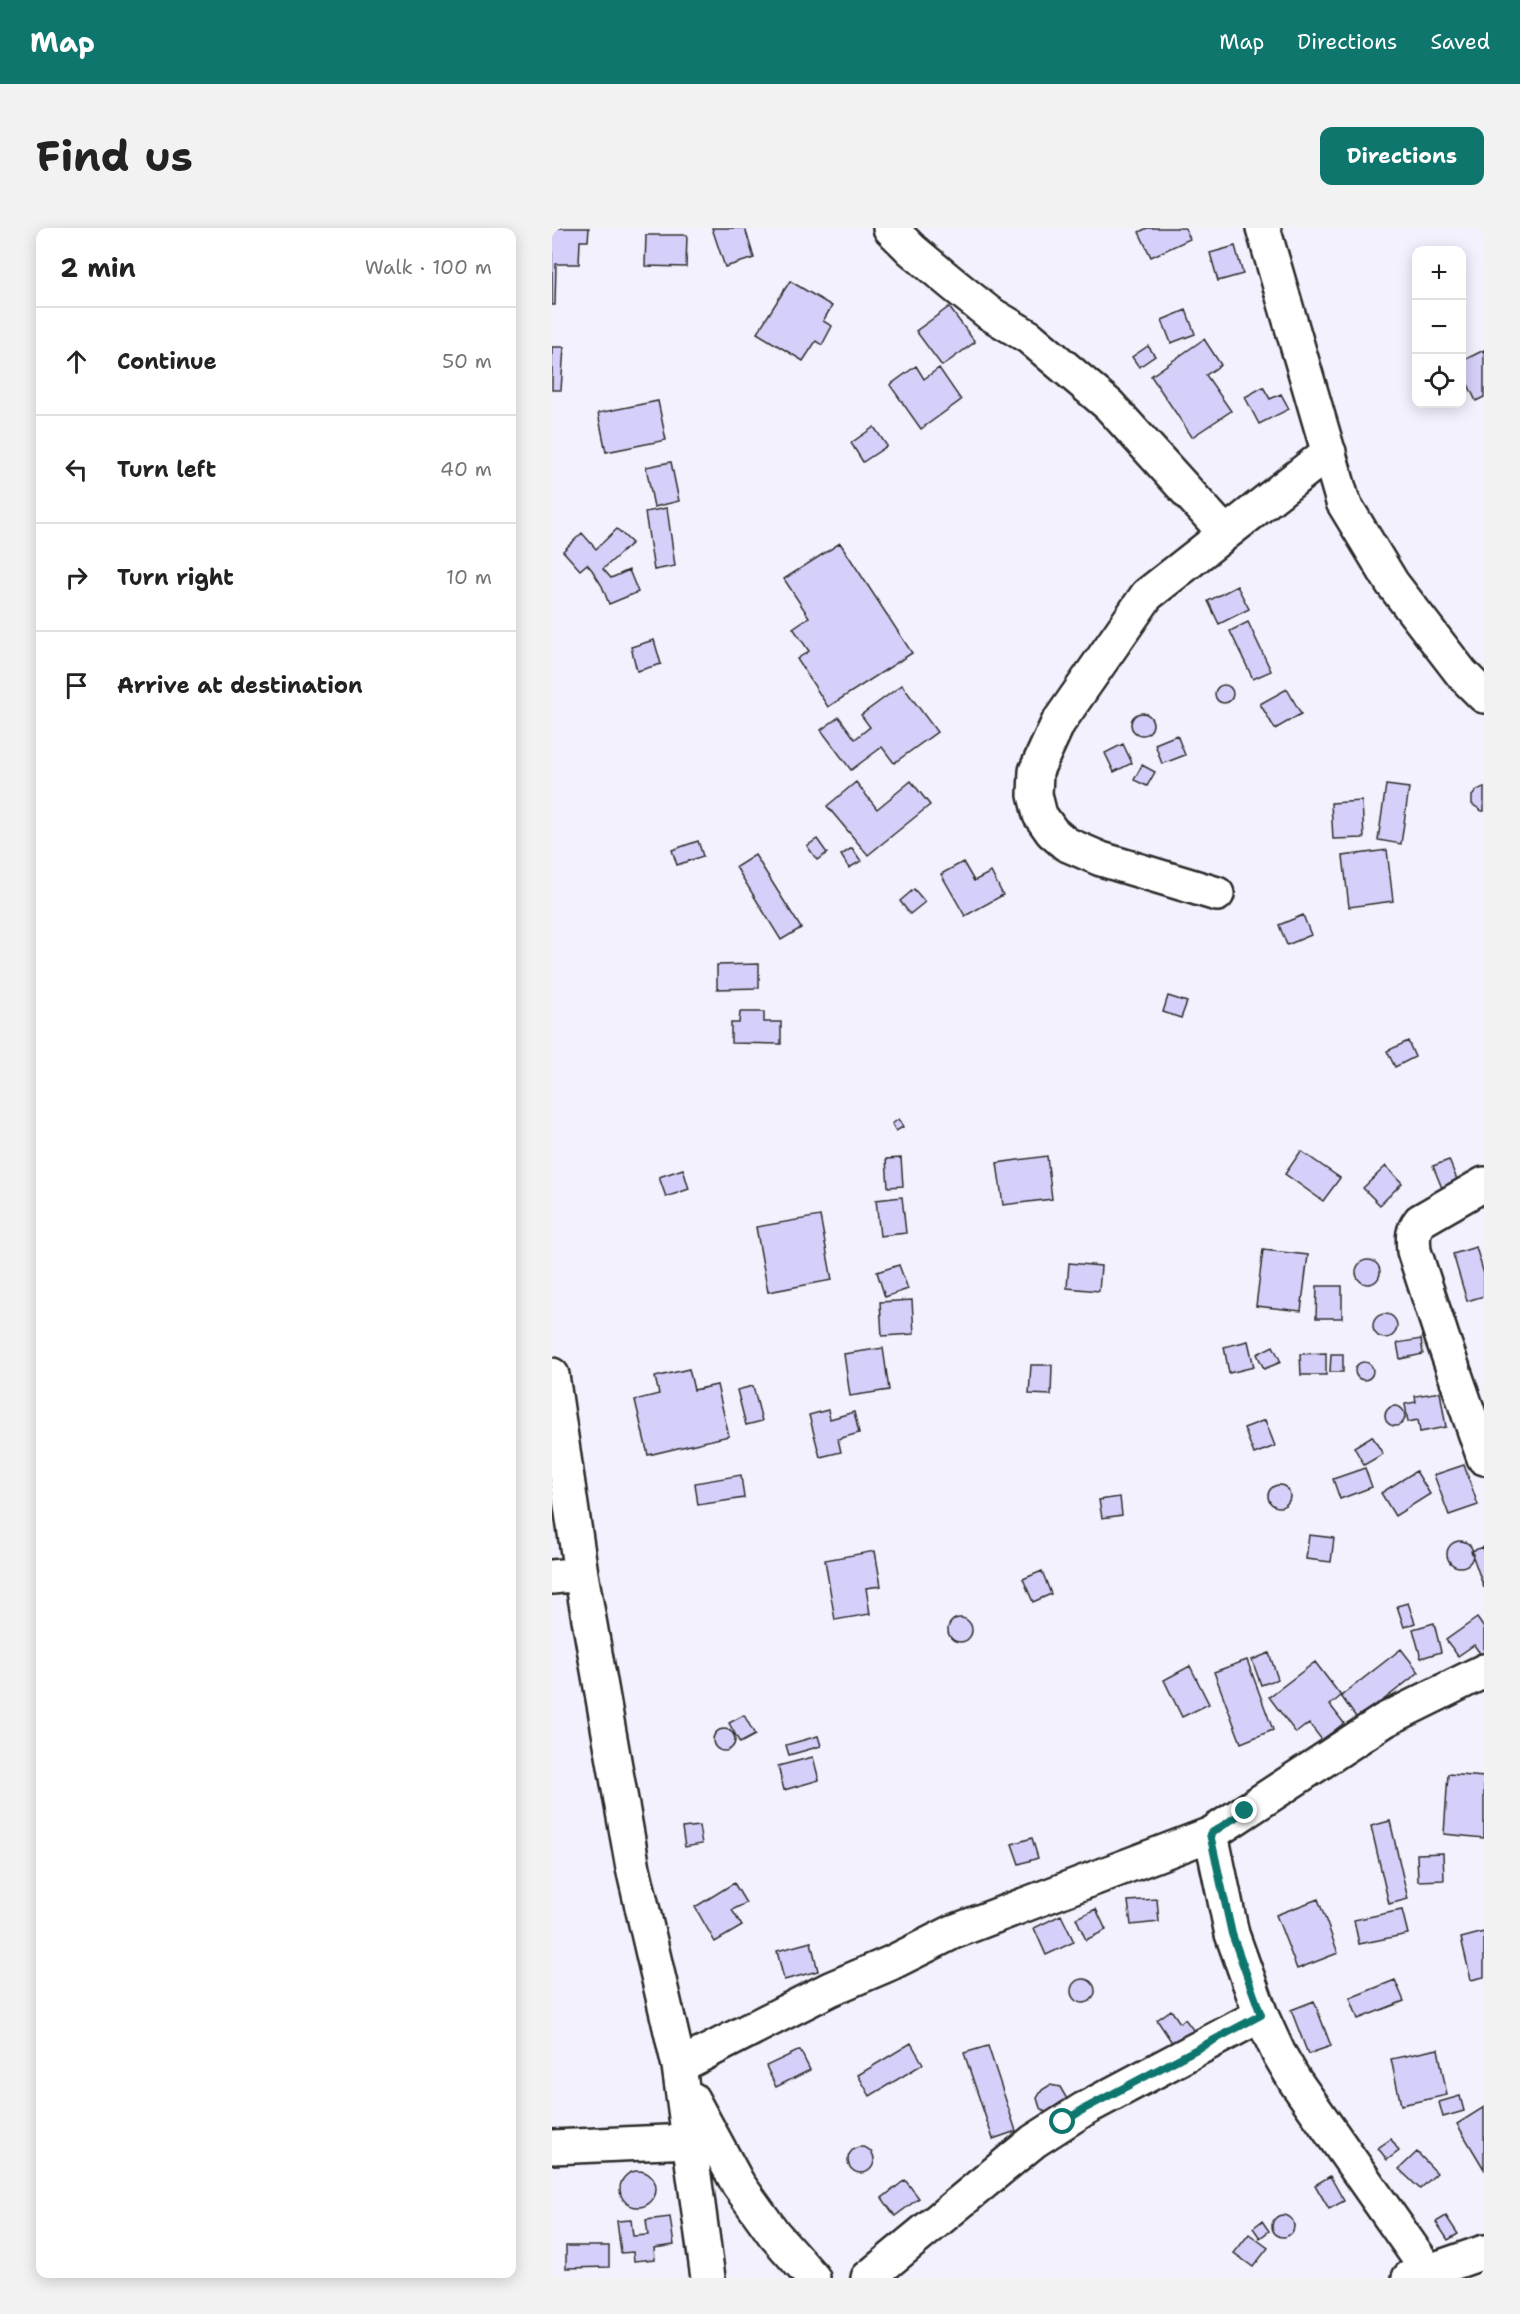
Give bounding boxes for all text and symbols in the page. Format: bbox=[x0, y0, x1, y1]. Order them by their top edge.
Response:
text: Map bbox=[30, 23, 95, 61]
text: Map bbox=[1219, 28, 1264, 56]
text: Directions bbox=[1297, 28, 1397, 56]
text: Saved bbox=[1430, 28, 1490, 56]
button: Directions bbox=[1320, 127, 1484, 185]
text: Find us bbox=[36, 128, 193, 184]
map controls bbox=[1412, 246, 1466, 408]
button: + bbox=[1412, 246, 1466, 300]
text: 2 min bbox=[60, 250, 136, 285]
text: Walk · 100 m bbox=[365, 254, 492, 280]
button: − bbox=[1412, 300, 1466, 354]
icon: ahead bbox=[60, 345, 93, 378]
text: Continue bbox=[117, 347, 217, 376]
text: 50 m bbox=[442, 348, 492, 374]
button: locate bbox=[1412, 354, 1466, 408]
icon: left bbox=[60, 453, 93, 486]
text: Turn left bbox=[117, 455, 216, 484]
text: 40 m bbox=[440, 456, 492, 482]
icon: right bbox=[60, 561, 93, 594]
text: Turn right bbox=[117, 563, 234, 592]
text: 10 m bbox=[446, 564, 492, 590]
icon: arrive bbox=[60, 669, 93, 702]
text: Arrive at destination bbox=[117, 671, 363, 700]
route end bbox=[1231, 1797, 1257, 1823]
route start bbox=[1049, 2108, 1075, 2134]

